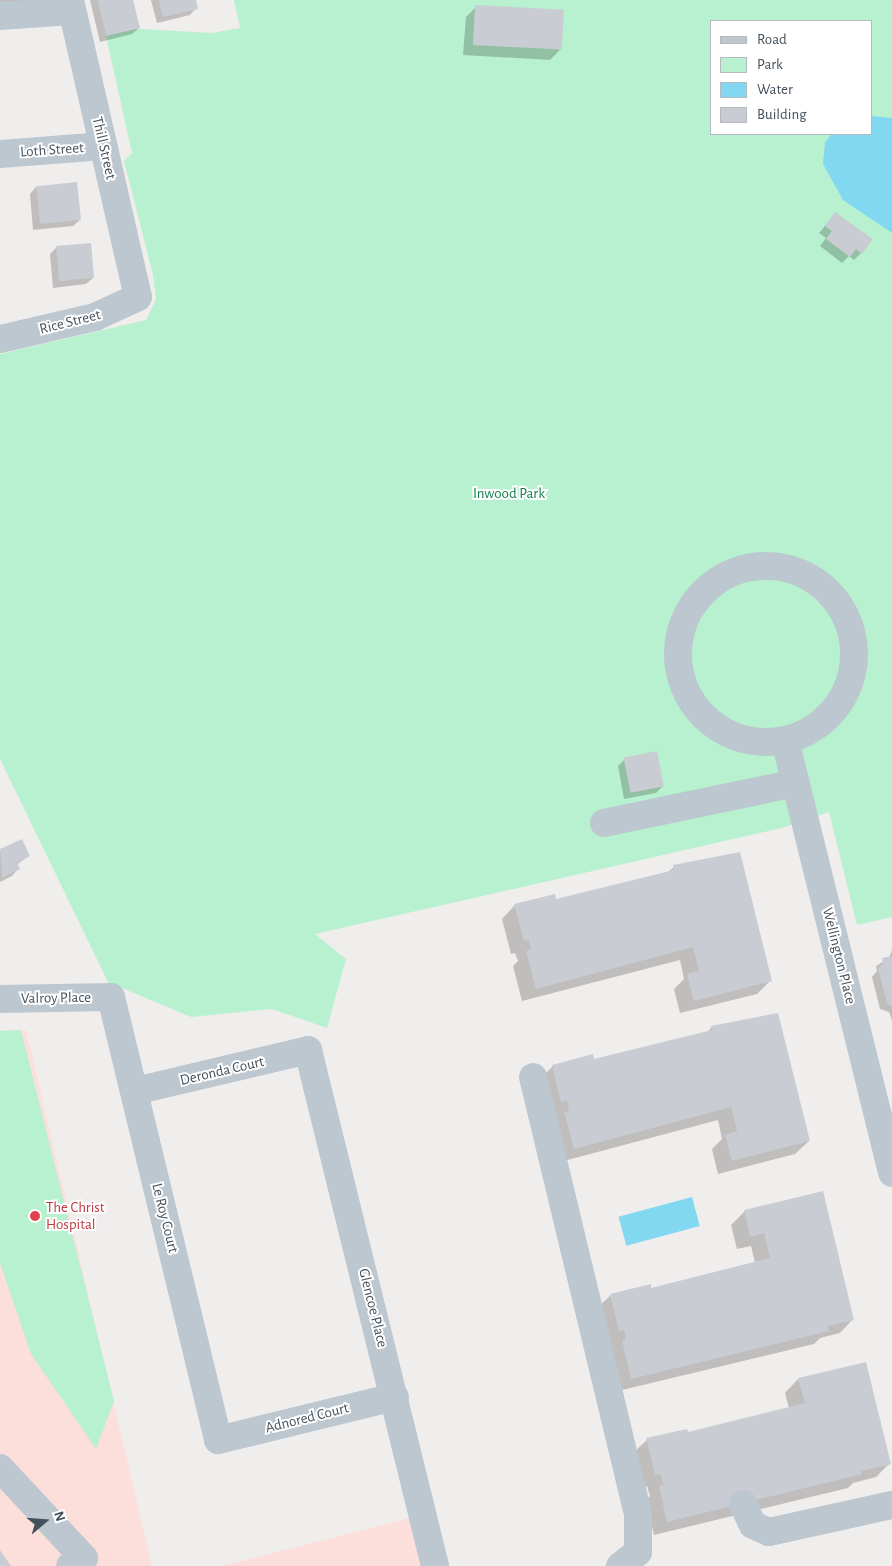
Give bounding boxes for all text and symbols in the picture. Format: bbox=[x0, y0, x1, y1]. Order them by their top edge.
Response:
legend bbox=[710, 20, 872, 135]
text: Road bbox=[757, 32, 787, 47]
text: Park bbox=[757, 57, 783, 72]
text: Water bbox=[757, 82, 793, 97]
text: Building bbox=[757, 107, 807, 122]
street label: Thill Street bbox=[88, 115, 120, 181]
street label: Loth Street bbox=[20, 139, 84, 161]
street label: Rice Street bbox=[38, 306, 102, 338]
park label: Inwood Park bbox=[473, 485, 545, 503]
street label: Wellington Place bbox=[818, 906, 860, 1006]
street label: Valroy Place bbox=[21, 988, 91, 1008]
street label: Deronda Court bbox=[178, 1053, 266, 1089]
street label: Le Roy Court bbox=[148, 1181, 182, 1255]
place label: The Christ Hospital bbox=[46, 1198, 105, 1233]
marker: The Christ Hospital bbox=[28, 1209, 42, 1223]
street label: Glencoe Place bbox=[354, 1267, 392, 1349]
street label: Adnored Court bbox=[264, 1399, 350, 1437]
north arrow bbox=[20, 1496, 70, 1546]
text: N bbox=[51, 1510, 67, 1523]

